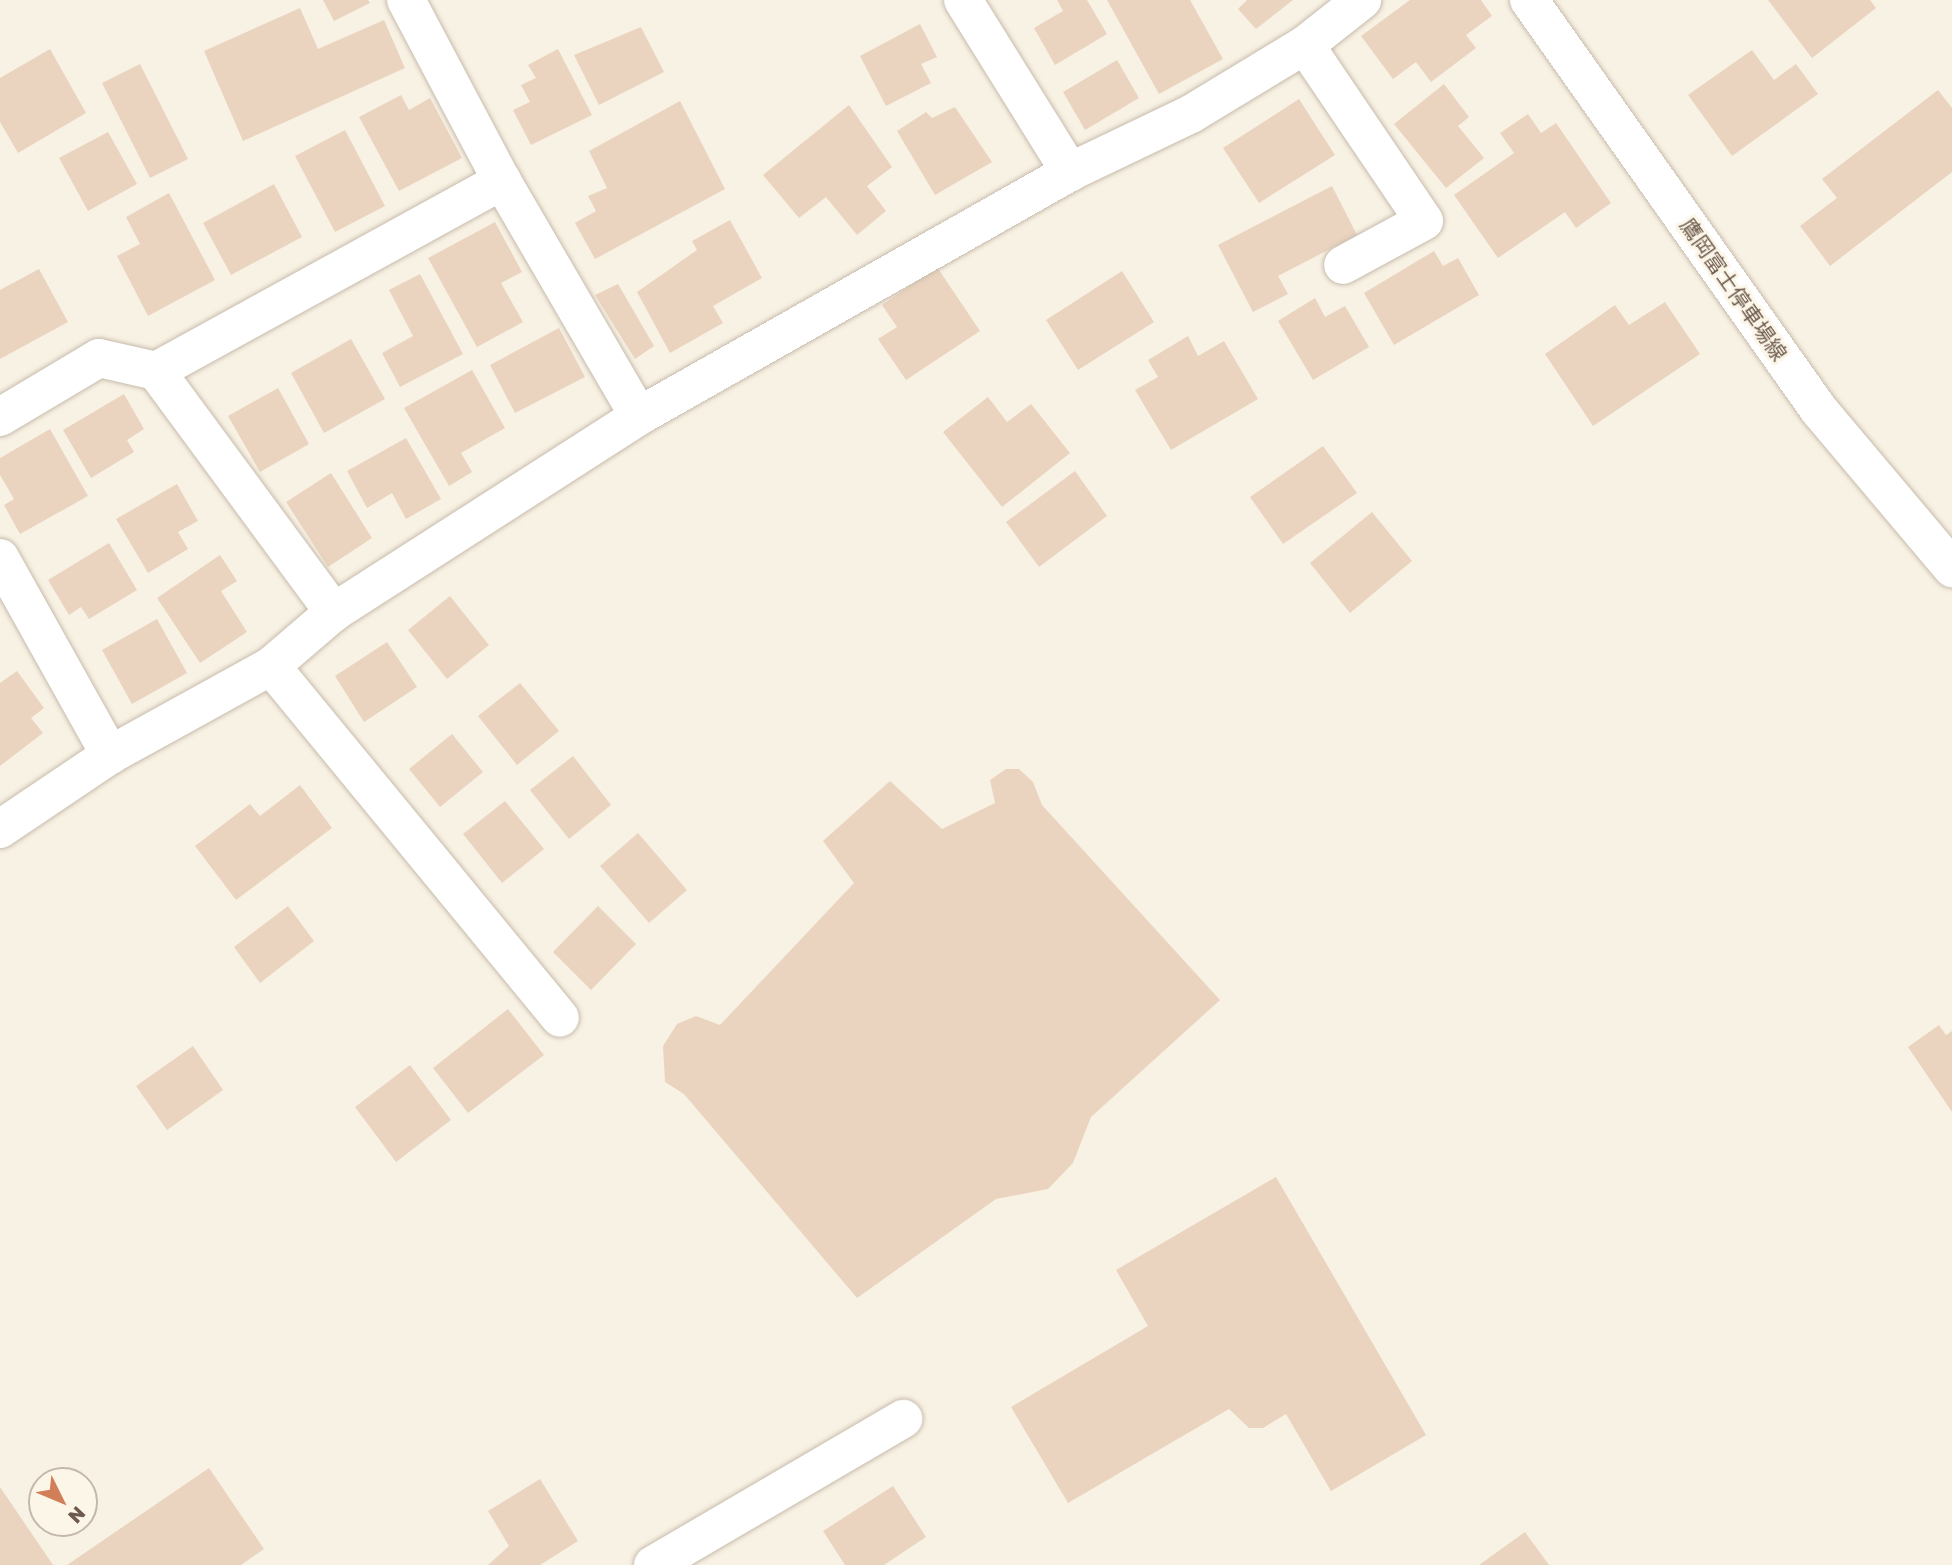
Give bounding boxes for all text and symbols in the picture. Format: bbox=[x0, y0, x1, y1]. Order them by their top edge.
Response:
street label: 鷹岡富士停車場線 bbox=[1675, 213, 1793, 365]
north arrow bbox=[28, 1467, 98, 1537]
text: N bbox=[64, 1502, 91, 1528]

